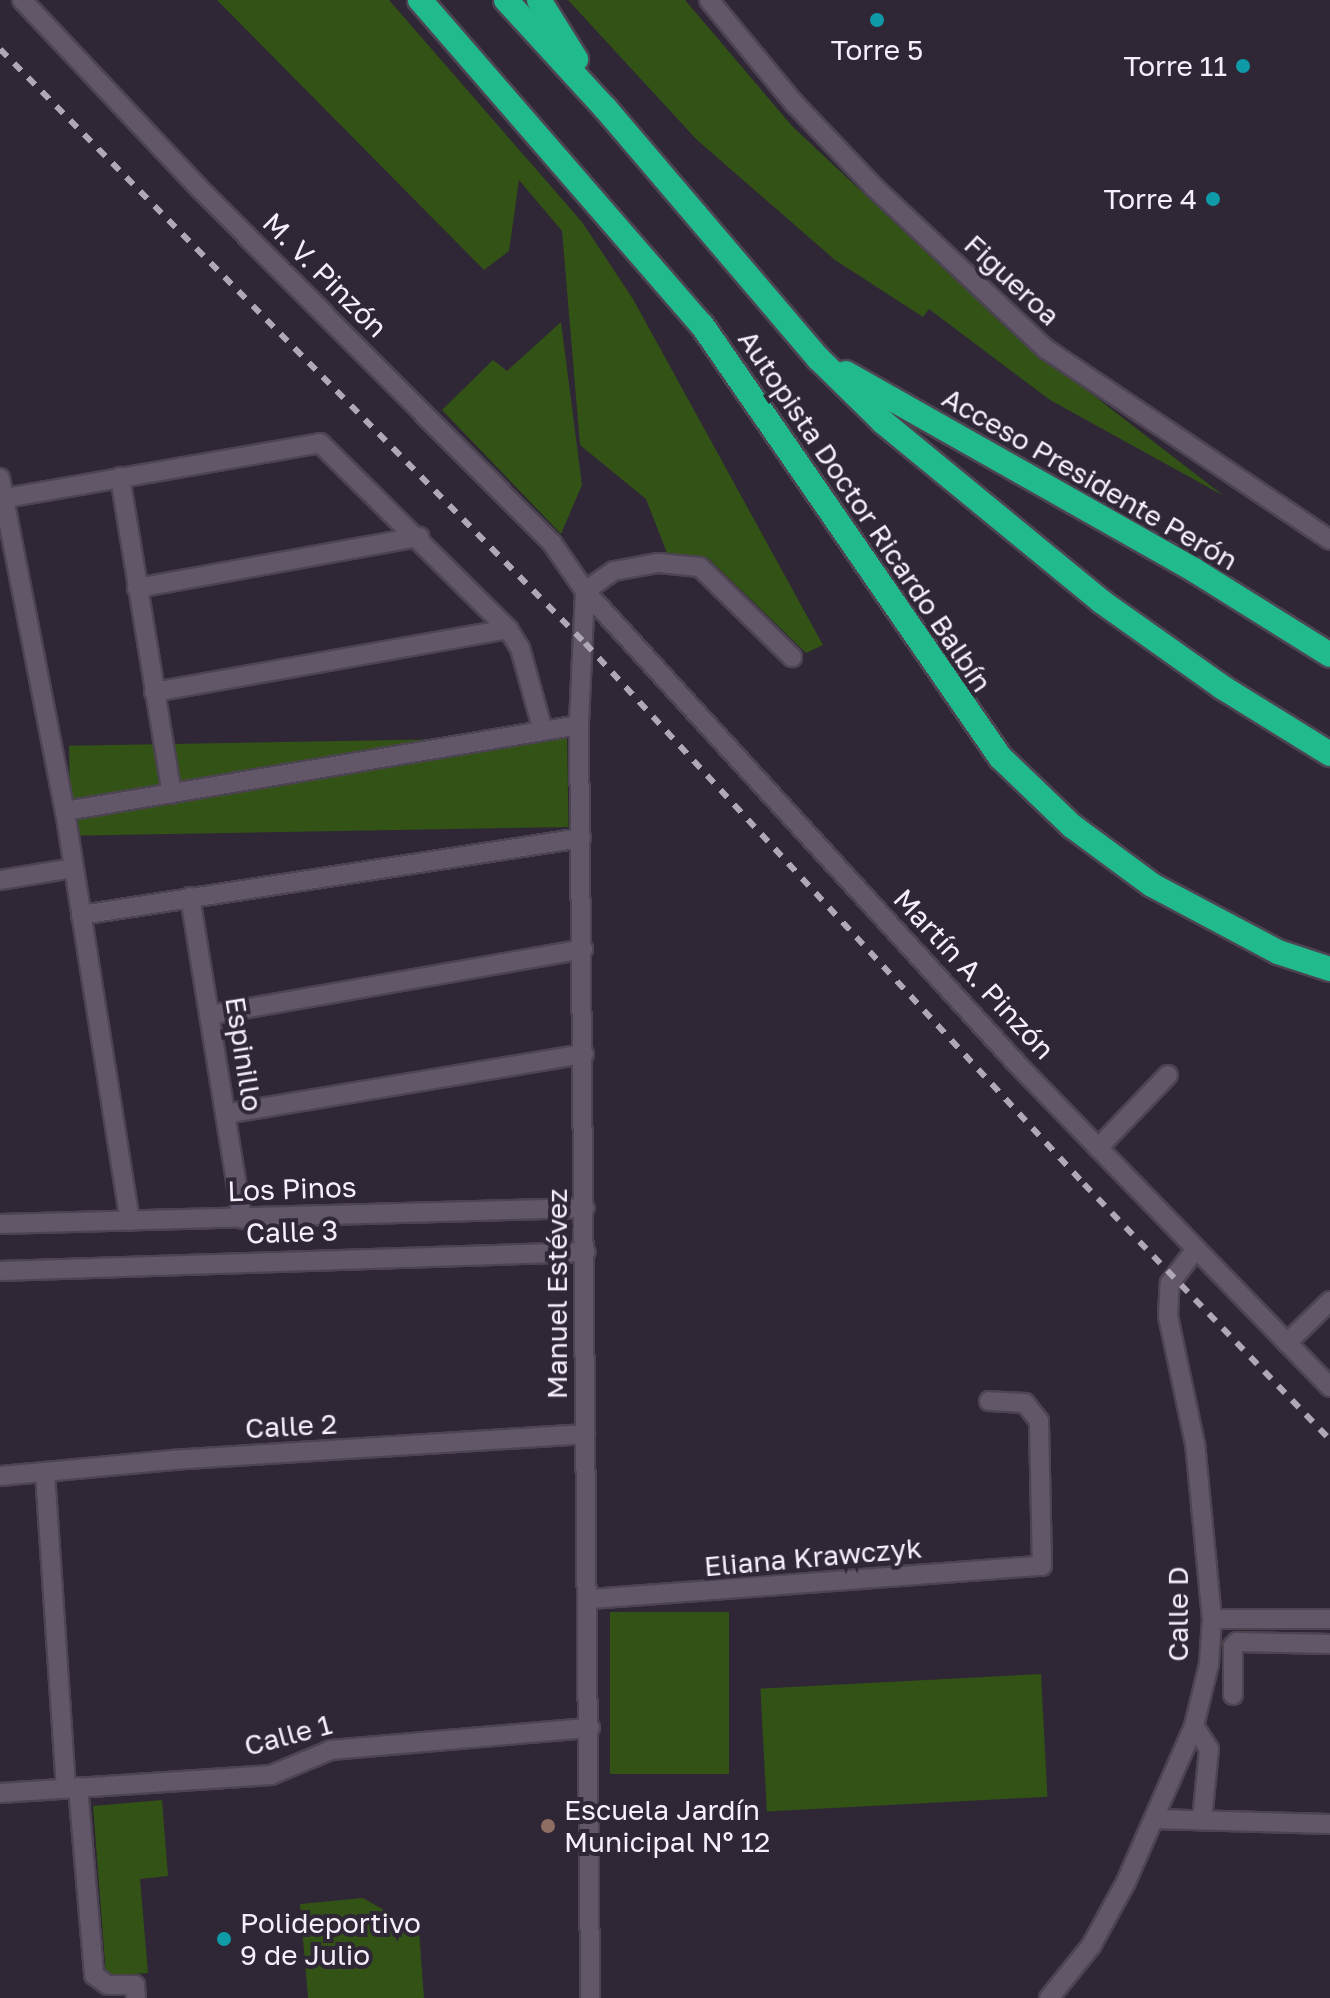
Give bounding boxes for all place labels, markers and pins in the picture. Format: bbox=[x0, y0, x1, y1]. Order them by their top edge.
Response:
marker: Torre 5 bbox=[868, 11, 886, 29]
place label: Torre 5 bbox=[831, 33, 923, 67]
place label: Torre 11 bbox=[1123, 49, 1227, 83]
marker: Torre 11 bbox=[1234, 57, 1252, 75]
place label: Torre 4 bbox=[1103, 182, 1197, 216]
marker: Torre 4 bbox=[1204, 190, 1222, 208]
place label: Escuela Jardín Municipal Nº 12 bbox=[564, 1793, 770, 1859]
marker: Escuela Jardín Municipal Nº 12 bbox=[539, 1817, 557, 1835]
place label: Polideportivo 9 de Julio bbox=[240, 1906, 421, 1972]
marker: Polideportivo 9 de Julio bbox=[215, 1930, 233, 1948]

